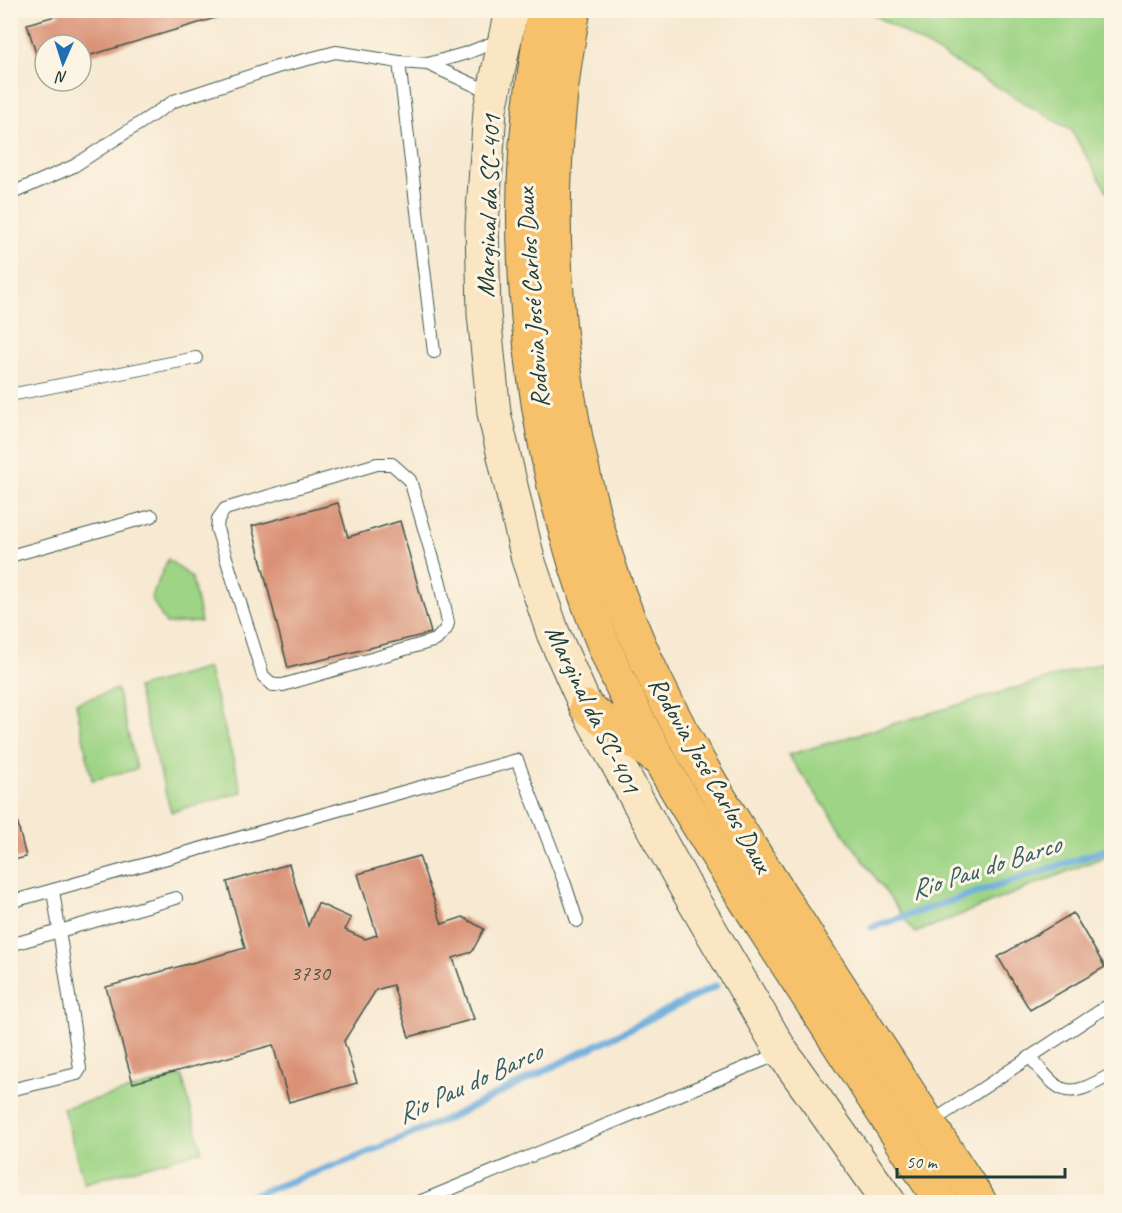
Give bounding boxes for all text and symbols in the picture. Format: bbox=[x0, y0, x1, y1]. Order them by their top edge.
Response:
north arrow bbox=[33, 33, 93, 93]
text: N bbox=[54, 67, 68, 87]
street label: Marginal da SC-401 bbox=[469, 113, 508, 298]
street label: Rodovia José Carlos Daux bbox=[508, 185, 557, 409]
street label: Marginal da SC-401 bbox=[538, 620, 648, 800]
street label: Rodovia José Carlos Daux bbox=[641, 671, 781, 880]
water label: Rio Pau do Barco bbox=[906, 826, 1068, 907]
house number: 3730 bbox=[290, 959, 332, 987]
water label: Rio Pau do Barco bbox=[391, 1033, 550, 1131]
scale bar bbox=[897, 1141, 1065, 1179]
text: 50 m bbox=[906, 1151, 939, 1173]

